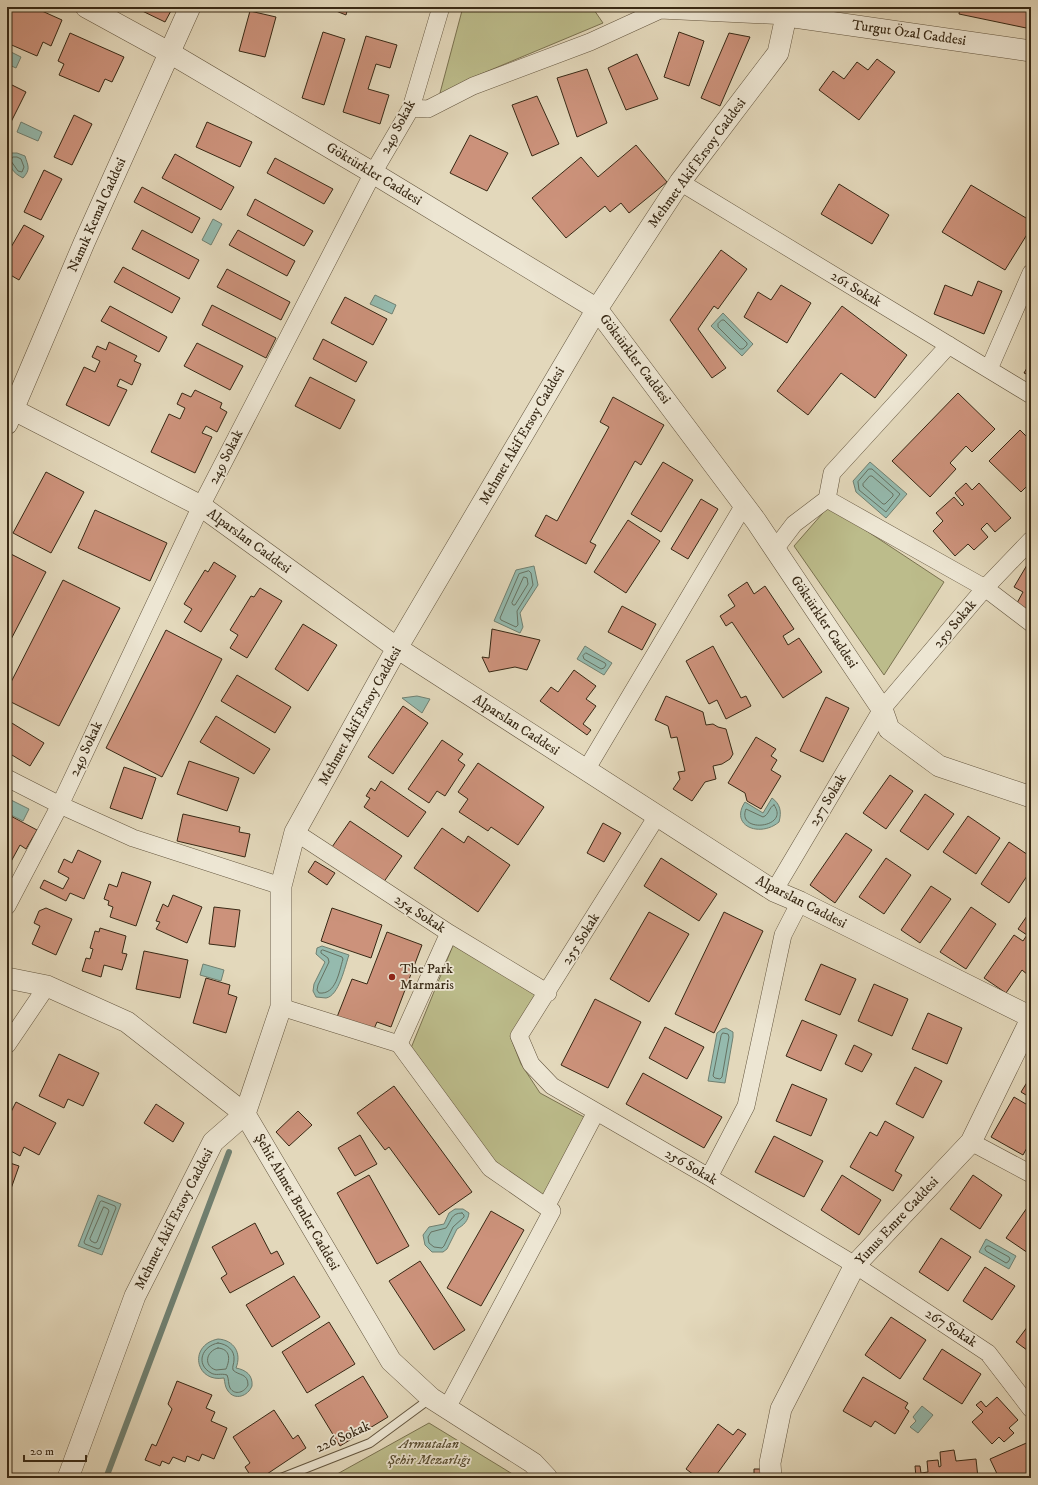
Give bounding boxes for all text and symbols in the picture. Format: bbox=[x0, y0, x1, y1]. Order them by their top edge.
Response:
street label: Turgut Özal Caddesi bbox=[851, 16, 968, 50]
street label: Mehmet Akif Ersoy Caddesi bbox=[644, 94, 750, 231]
street label: 249 Sokak bbox=[376, 97, 420, 157]
street label: Göktürkler Caddesi bbox=[323, 138, 425, 210]
street label: Namık Kemal Caddesi bbox=[64, 155, 131, 275]
street label: 261 Sokak bbox=[827, 267, 885, 311]
street label: Göktürkler Caddesi bbox=[595, 310, 675, 408]
street label: Mehmet Akif Ersoy Caddesi bbox=[475, 364, 569, 508]
street label: 249 Sokak bbox=[205, 427, 247, 487]
street label: Alparslan Caddesi bbox=[203, 504, 295, 578]
street label: Göktürkler Caddesi bbox=[786, 572, 862, 672]
street label: 259 Sokak bbox=[930, 596, 980, 652]
street label: Mehmet Akif Ersoy Caddesi bbox=[314, 643, 406, 789]
street label: Alparslan Caddesi bbox=[469, 690, 563, 760]
street label: 249 Sokak bbox=[65, 718, 107, 779]
street label: 257 Sokak bbox=[805, 770, 851, 830]
street label: Alparslan Caddesi bbox=[752, 871, 850, 933]
street label: 254 Sokak bbox=[391, 891, 449, 937]
street label: 255 Sokak bbox=[558, 910, 604, 968]
place label: The Park Marmaris bbox=[400, 960, 454, 994]
marker: The Park Marmaris bbox=[387, 972, 397, 982]
street label: Şehit Ahmet Benler Caddesi bbox=[250, 1130, 344, 1274]
street label: Mehmet Akif Ersoy Caddesi bbox=[131, 1145, 218, 1293]
street label: 256 Sokak bbox=[661, 1145, 721, 1189]
street label: Yunus Emre Caddesi bbox=[851, 1173, 943, 1269]
street label: 267 Sokak bbox=[922, 1305, 980, 1352]
street label: 226 Sokak bbox=[313, 1417, 373, 1457]
park label: Armutalan Şehir Mezarlığı bbox=[387, 1435, 471, 1469]
scale bar bbox=[24, 1437, 86, 1463]
text: 20 m bbox=[30, 1444, 54, 1459]

